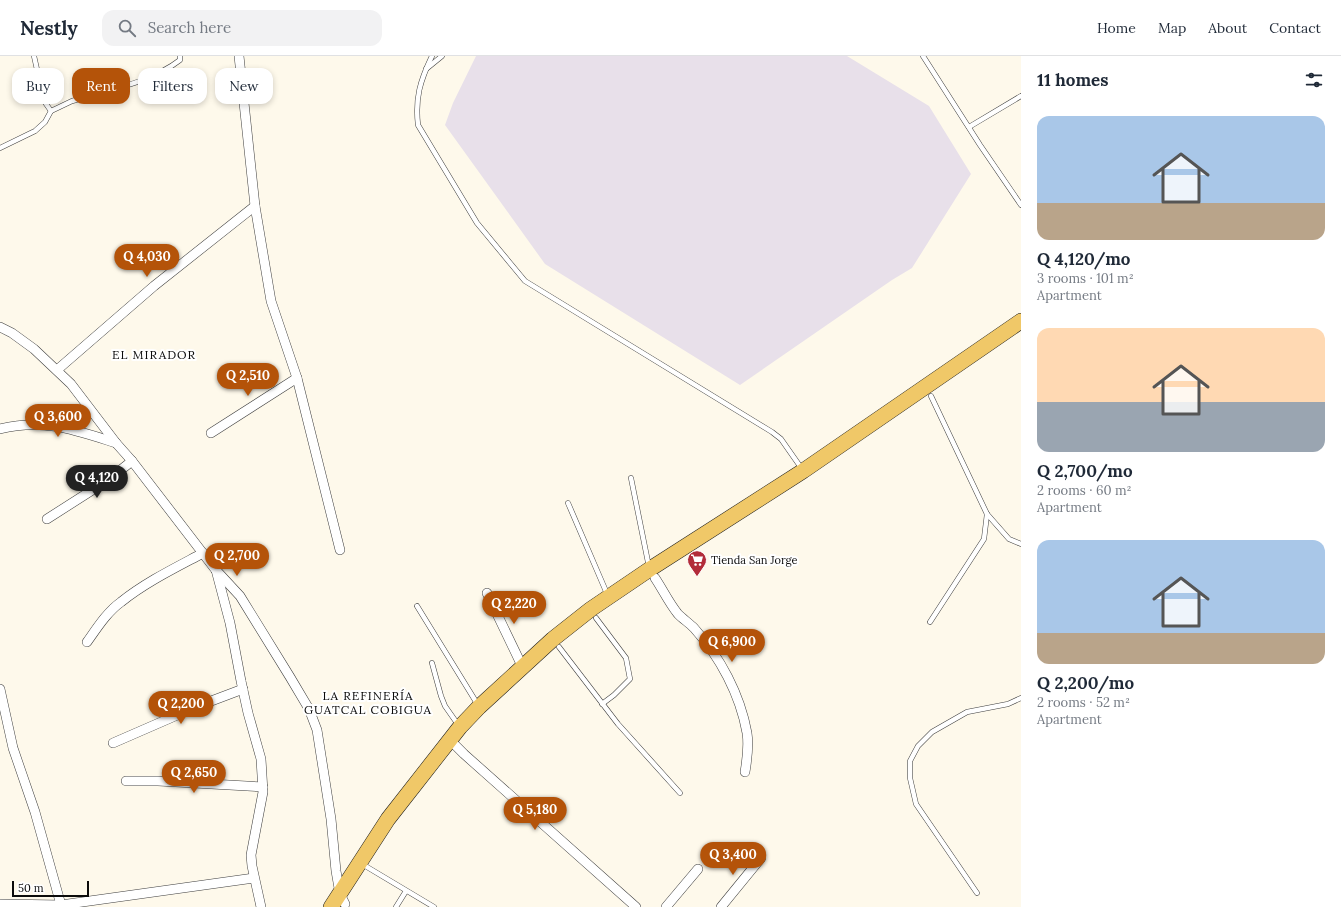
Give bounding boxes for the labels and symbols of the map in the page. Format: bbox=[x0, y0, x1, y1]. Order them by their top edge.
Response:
pin: Q 4,030 bbox=[110, 244, 184, 278]
district label: EL MIRADOR bbox=[112, 347, 196, 362]
pin: Q 2,510 bbox=[211, 363, 285, 397]
pin: Q 3,600 bbox=[21, 404, 95, 438]
pin: Q 4,120 bbox=[60, 465, 134, 499]
pin: Q 2,700 bbox=[200, 543, 274, 577]
supermarket icon: Tienda San Jorge bbox=[686, 549, 708, 577]
place label: Tienda San Jorge bbox=[711, 553, 798, 567]
pin: Q 2,220 bbox=[477, 591, 551, 625]
pin: Q 6,900 bbox=[695, 629, 769, 663]
district label: LA REFINERÍA GUATCAL COBIGUA bbox=[304, 688, 432, 717]
pin: Q 2,200 bbox=[144, 691, 218, 725]
pin: Q 2,650 bbox=[157, 760, 231, 794]
pin: Q 5,180 bbox=[498, 797, 572, 831]
pin: Q 3,400 bbox=[696, 842, 770, 876]
scale bar bbox=[12, 879, 89, 898]

